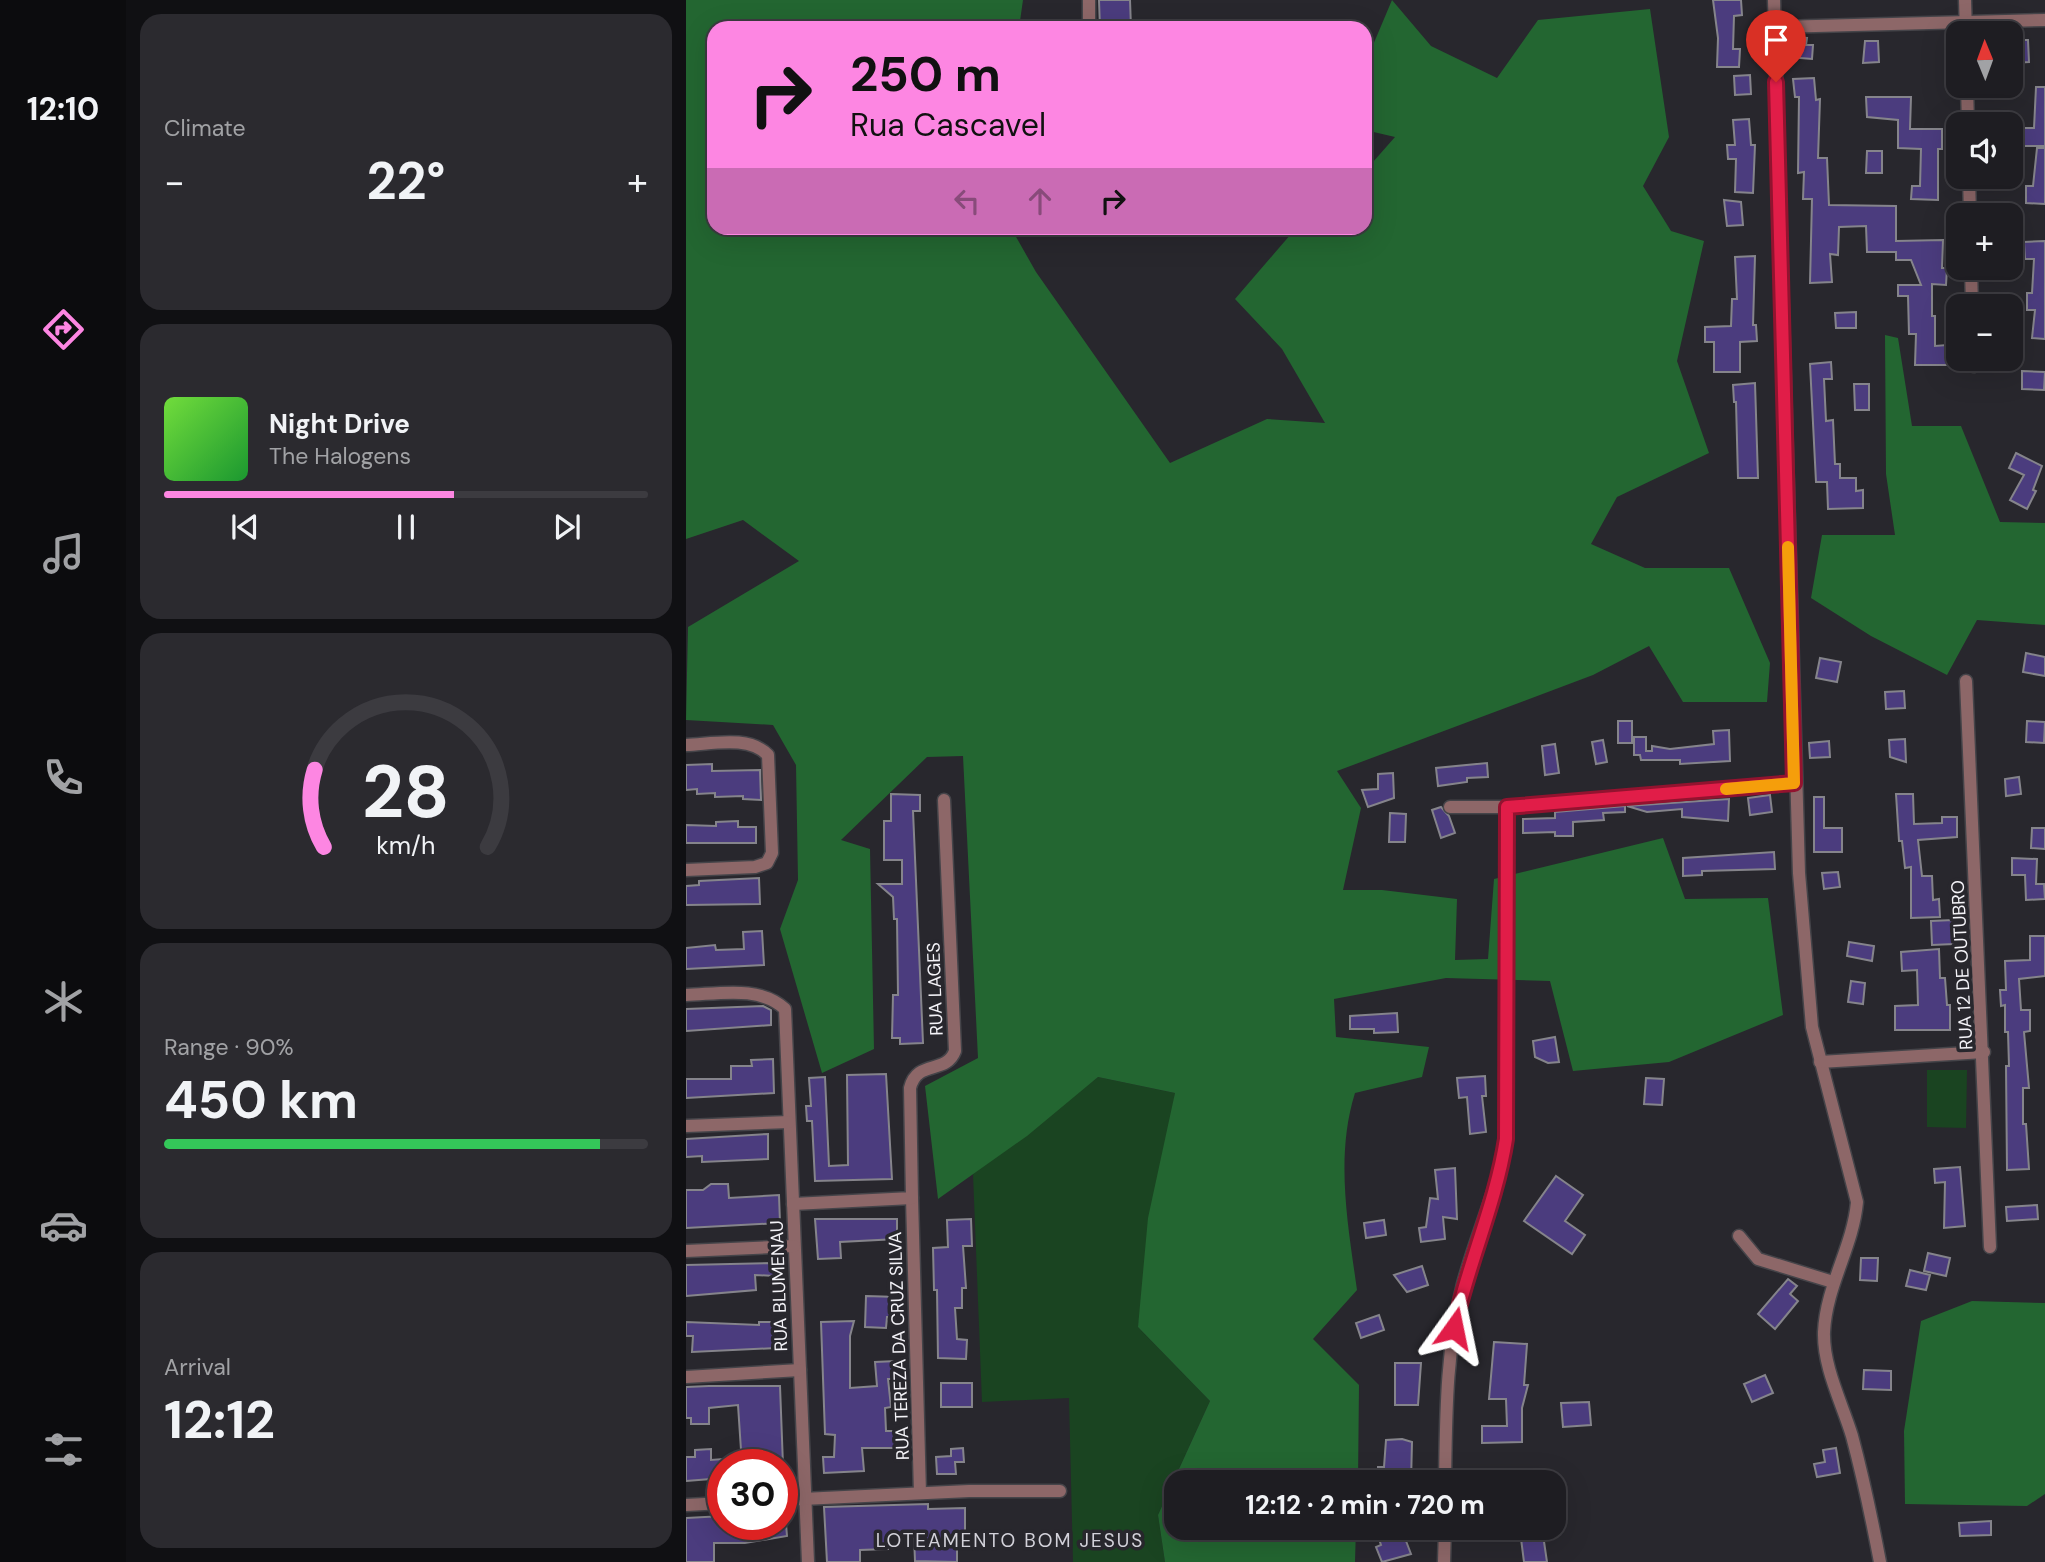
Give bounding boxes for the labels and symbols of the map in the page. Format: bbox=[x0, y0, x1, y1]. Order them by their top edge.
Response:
pin bbox=[1746, 10, 1806, 82]
north arrow bbox=[1946, 21, 2023, 98]
street label: RUA 12 DE OUTUBRO bbox=[1946, 879, 1978, 1050]
street label: RUA LAGES bbox=[921, 942, 949, 1036]
street label: RUA BLUMENAU bbox=[765, 1220, 793, 1352]
street label: RUA TEREZA DA CRUZ SILVA bbox=[883, 1231, 915, 1461]
position arrow bbox=[1417, 1291, 1491, 1365]
speed limit sign: 30 bbox=[707, 1449, 798, 1540]
district label: LOTEAMENTO BOM JESUS bbox=[876, 1528, 1144, 1553]

